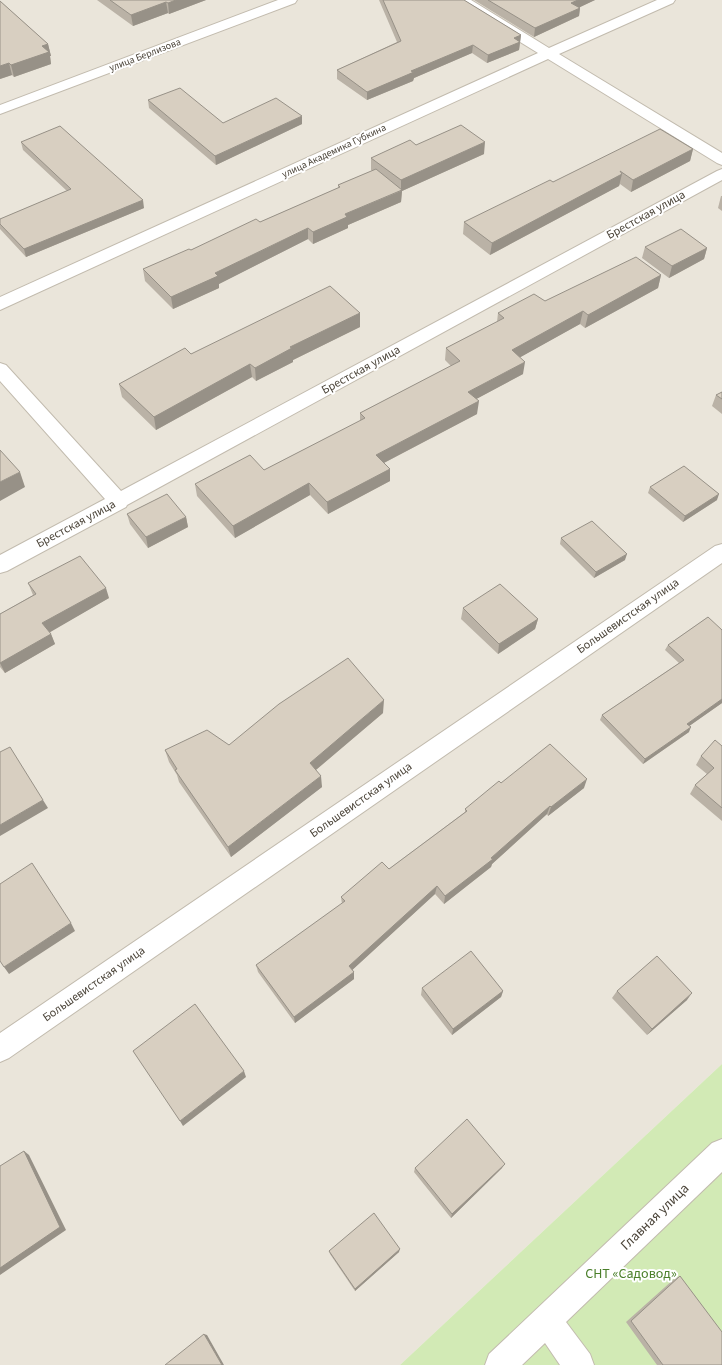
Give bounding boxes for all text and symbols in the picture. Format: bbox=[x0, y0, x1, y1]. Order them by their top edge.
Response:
street label: улица Берлизова bbox=[107, 35, 183, 75]
street label: улица Академика Губкина bbox=[280, 121, 388, 181]
street label: Брестская улица bbox=[604, 186, 688, 244]
street label: Брестская улица bbox=[319, 341, 403, 399]
street label: Брестская улица bbox=[33, 496, 119, 552]
street label: Большевистская улица bbox=[573, 574, 683, 658]
street label: Большевистская улица bbox=[306, 758, 416, 842]
street label: Большевистская улица bbox=[39, 942, 149, 1026]
street label: Главная улица bbox=[616, 1179, 694, 1255]
park label: СНТ «Садовод» bbox=[585, 1264, 677, 1284]

